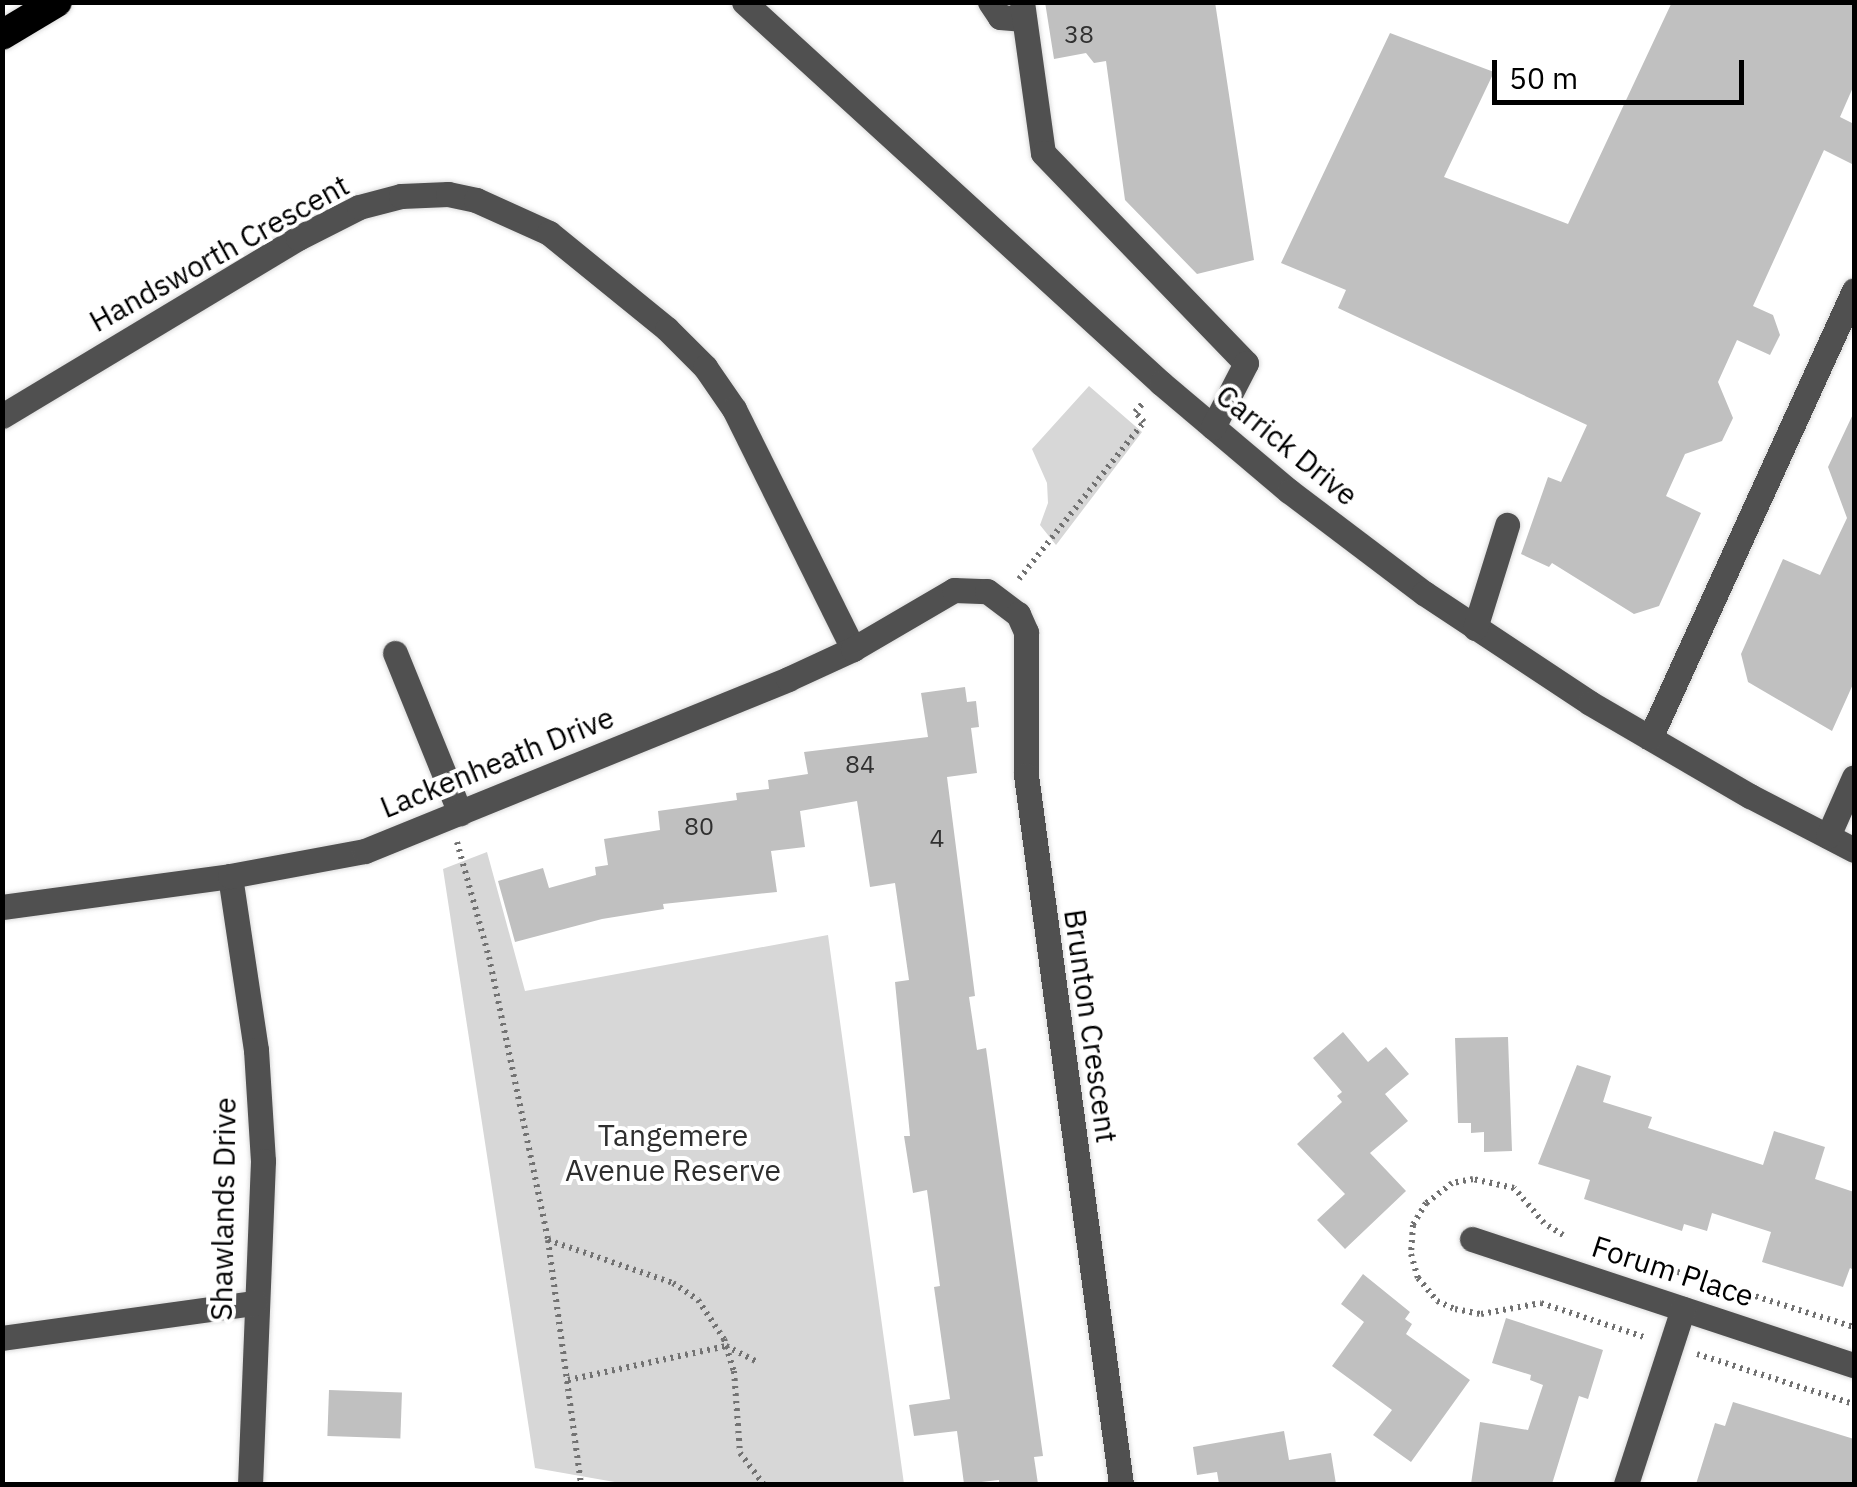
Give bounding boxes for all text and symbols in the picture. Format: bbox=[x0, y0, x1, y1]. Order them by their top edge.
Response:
house number: 38 bbox=[1064, 19, 1094, 49]
scale bar bbox=[1497, 40, 1750, 102]
text: 50 m bbox=[1509, 58, 1578, 97]
street label: Handsworth Crescent bbox=[83, 167, 355, 339]
street label: Carrick Drive bbox=[1209, 377, 1365, 513]
street label: Lackenheath Drive bbox=[375, 699, 619, 825]
house number: 84 bbox=[845, 749, 875, 779]
house number: 80 bbox=[684, 811, 714, 841]
house number: 4 bbox=[930, 823, 944, 853]
street label: Brunton Crescent bbox=[1057, 907, 1125, 1145]
street label: Shawlands Drive bbox=[203, 1097, 243, 1321]
park label: Tangemere Avenue Reserve bbox=[565, 1117, 781, 1188]
street label: Forum Place bbox=[1588, 1228, 1758, 1314]

